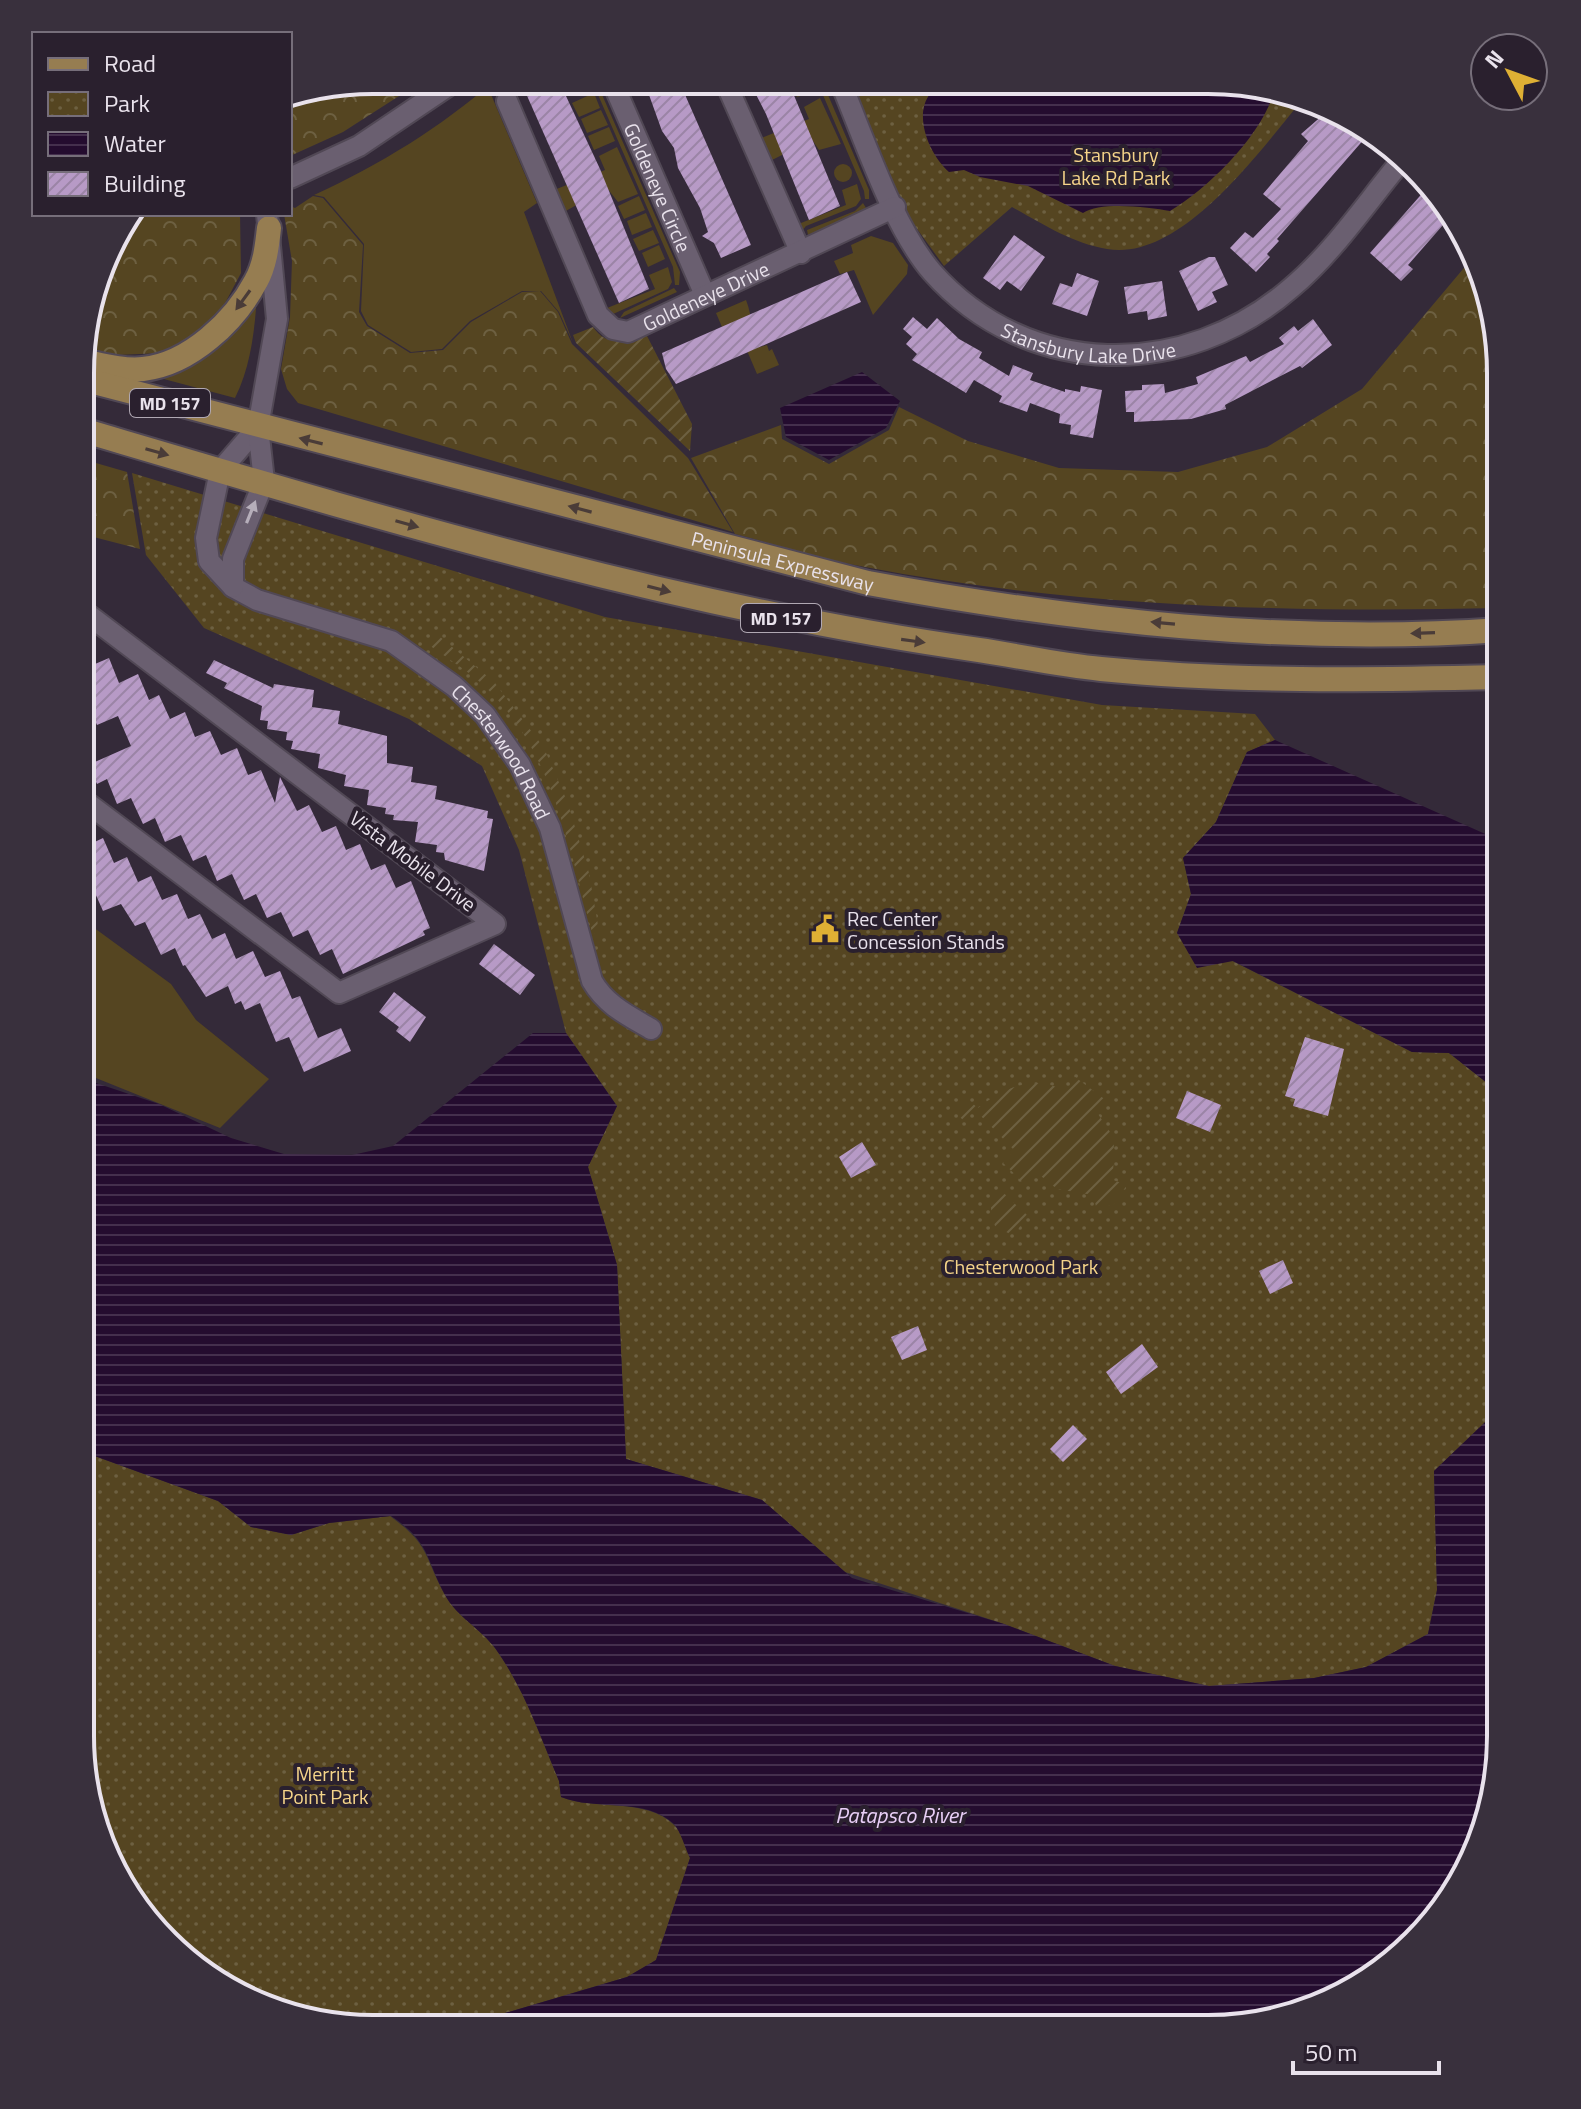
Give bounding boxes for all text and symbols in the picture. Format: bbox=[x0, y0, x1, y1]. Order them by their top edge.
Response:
legend bbox=[32, 32, 292, 216]
north arrow bbox=[1469, 32, 1549, 112]
text: N bbox=[1476, 42, 1512, 76]
text: Road bbox=[104, 45, 156, 81]
text: Park bbox=[104, 85, 150, 121]
street label: Goldeneye Circle bbox=[616, 118, 700, 257]
text: Water bbox=[104, 125, 166, 161]
park label: Stansbury Lake Rd Park bbox=[1062, 139, 1171, 193]
text: Building bbox=[104, 165, 186, 201]
street label: Goldeneye Drive bbox=[637, 253, 774, 339]
one-way arrow bbox=[236, 290, 252, 310]
street label: Stansbury Lake Drive bbox=[996, 314, 1178, 371]
road number: MD 157 bbox=[130, 389, 210, 417]
one-way arrow bbox=[299, 434, 324, 446]
one-way arrow bbox=[146, 446, 170, 459]
one-way arrow bbox=[245, 500, 258, 524]
one-way arrow bbox=[567, 502, 592, 514]
one-way arrow bbox=[394, 519, 419, 531]
street label: Peninsula Expressway bbox=[688, 522, 877, 599]
one-way arrow bbox=[646, 583, 671, 595]
road number: MD 157 bbox=[741, 604, 821, 632]
one-way arrow bbox=[1150, 616, 1175, 629]
one-way arrow bbox=[1410, 626, 1435, 639]
one-way arrow bbox=[901, 635, 926, 648]
street label: Chesterwood Road bbox=[445, 676, 559, 824]
street label: Vista Mobile Drive bbox=[343, 803, 483, 919]
place label: Rec Center Concession Stands bbox=[847, 903, 1005, 957]
public building icon: Rec Center Concession Stands bbox=[810, 914, 840, 944]
park label: Chesterwood Park bbox=[944, 1251, 1099, 1282]
park label: Merritt Point Park bbox=[281, 1758, 369, 1812]
water label: Patapsco River bbox=[835, 1798, 968, 1832]
scale bar bbox=[1293, 2025, 1439, 2075]
text: 50 m bbox=[1305, 2034, 1357, 2070]

